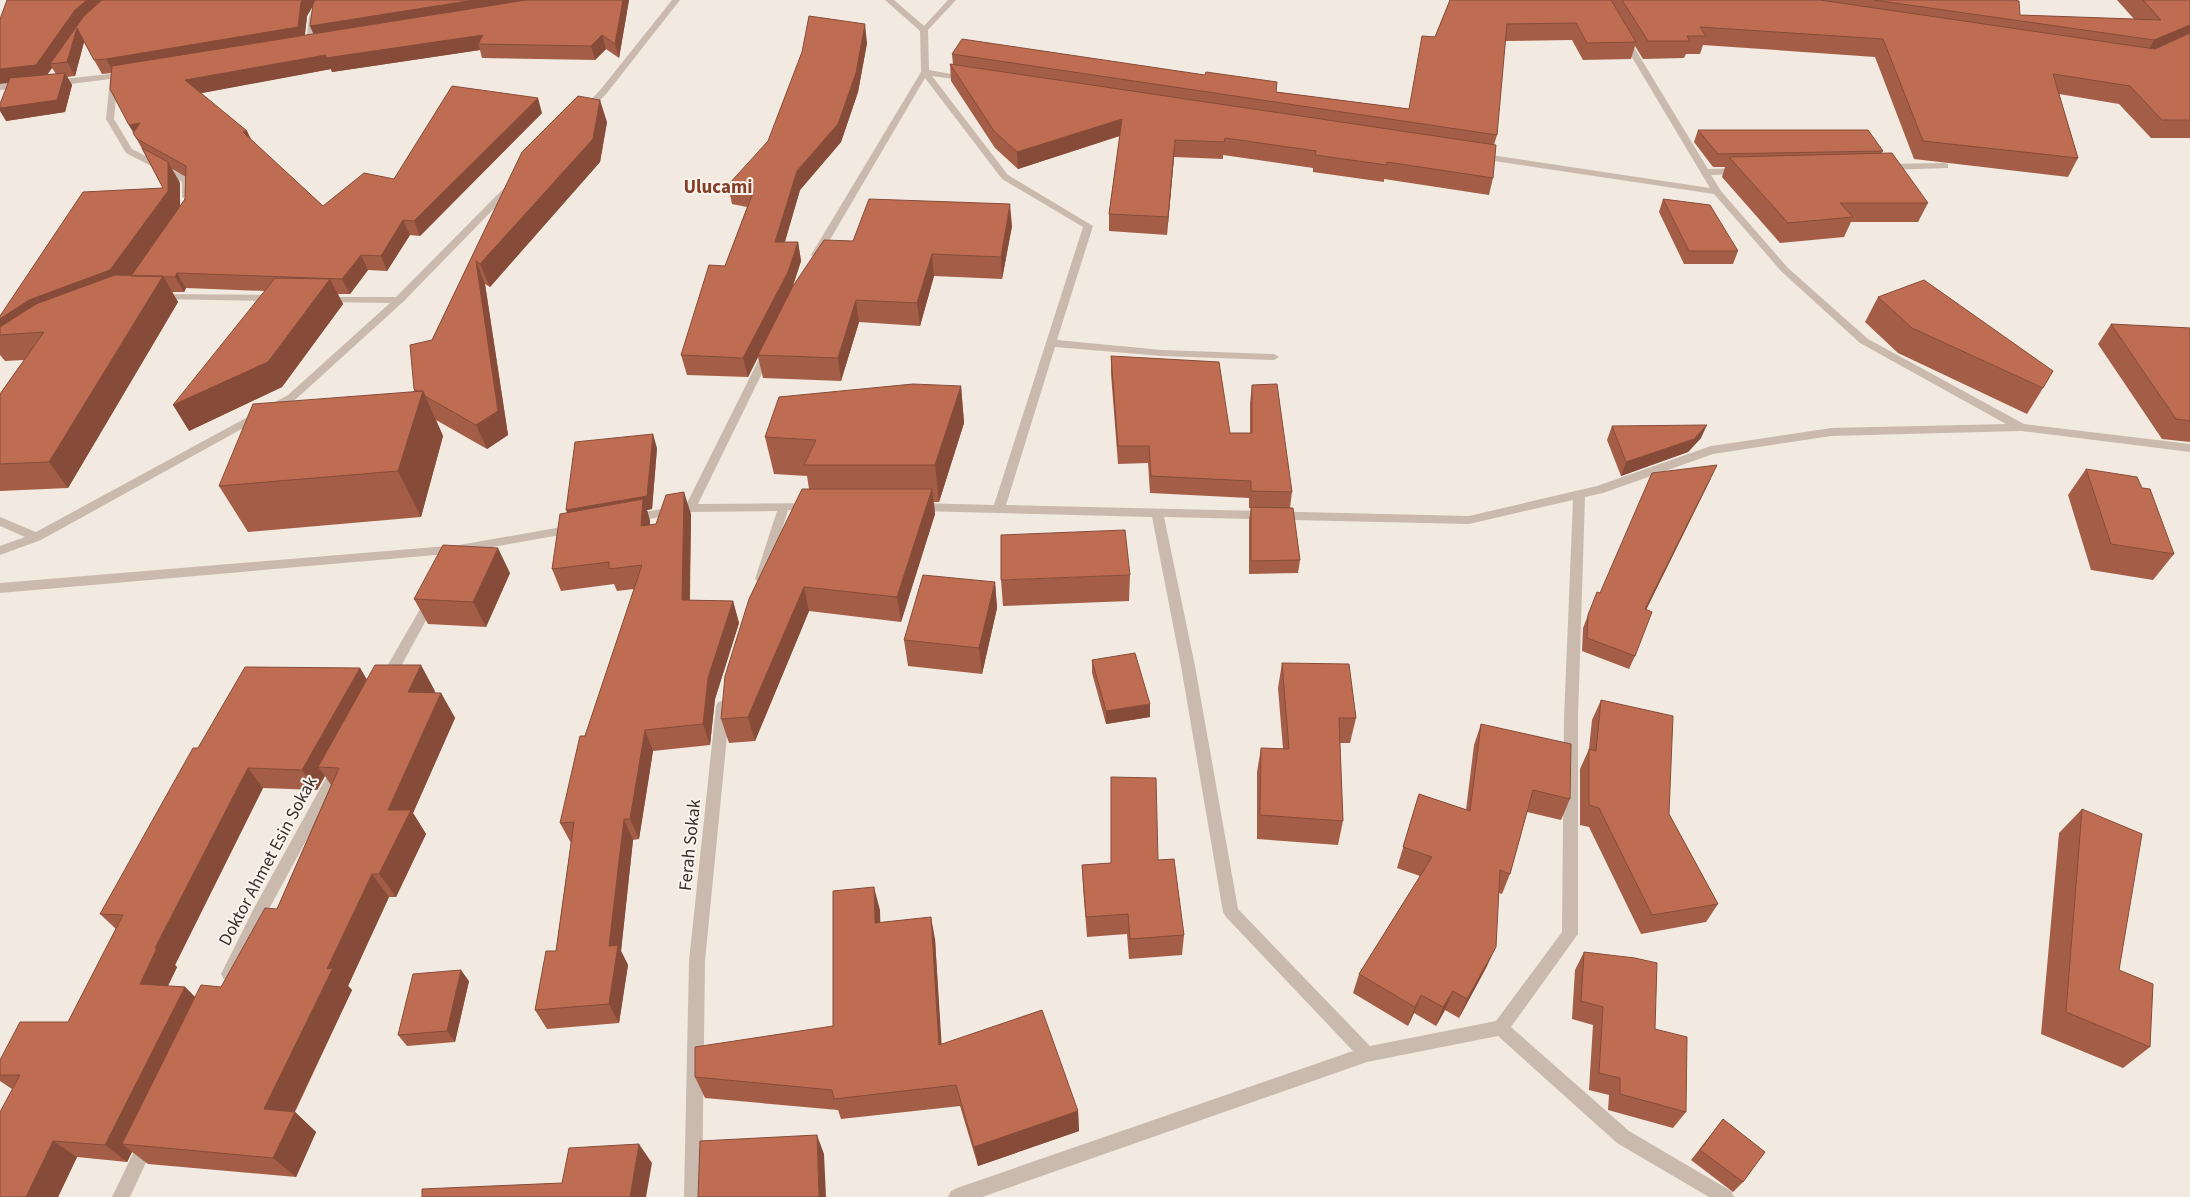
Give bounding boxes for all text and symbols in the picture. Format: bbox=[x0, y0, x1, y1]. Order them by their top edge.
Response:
district label: Ulucami bbox=[683, 174, 753, 201]
street label: Doktor Ahmet Esin Sokak bbox=[213, 772, 323, 950]
street label: Ferah Sokak bbox=[673, 798, 707, 892]

